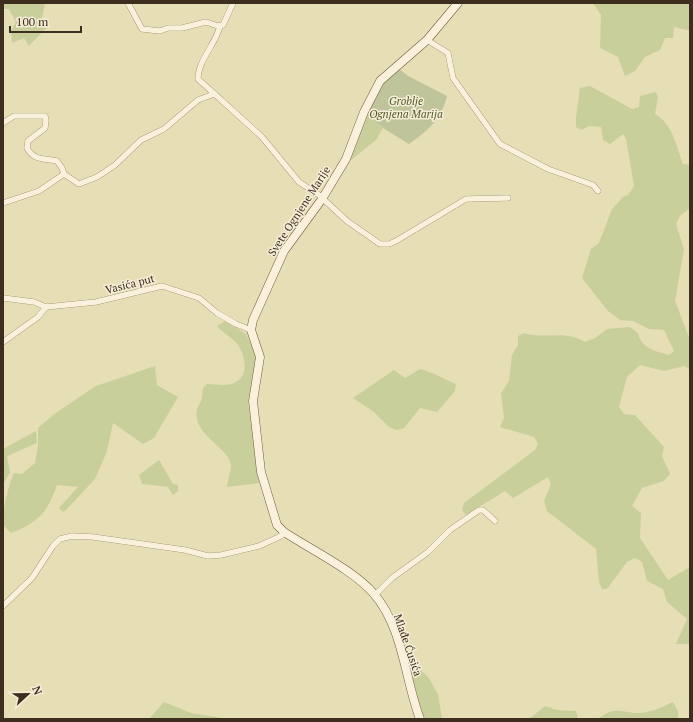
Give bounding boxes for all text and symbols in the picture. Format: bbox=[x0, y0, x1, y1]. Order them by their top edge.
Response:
scale bar bbox=[10, 8, 81, 34]
text: 100 m bbox=[16, 14, 49, 29]
park label: Groblje Ognjena Marija bbox=[369, 94, 443, 121]
street label: Svete Ognjene Marije bbox=[265, 163, 334, 259]
street label: Vasića put bbox=[104, 271, 156, 297]
street label: Mlađe Ćusića bbox=[391, 612, 425, 678]
north arrow bbox=[8, 674, 48, 714]
text: N bbox=[29, 684, 46, 697]

